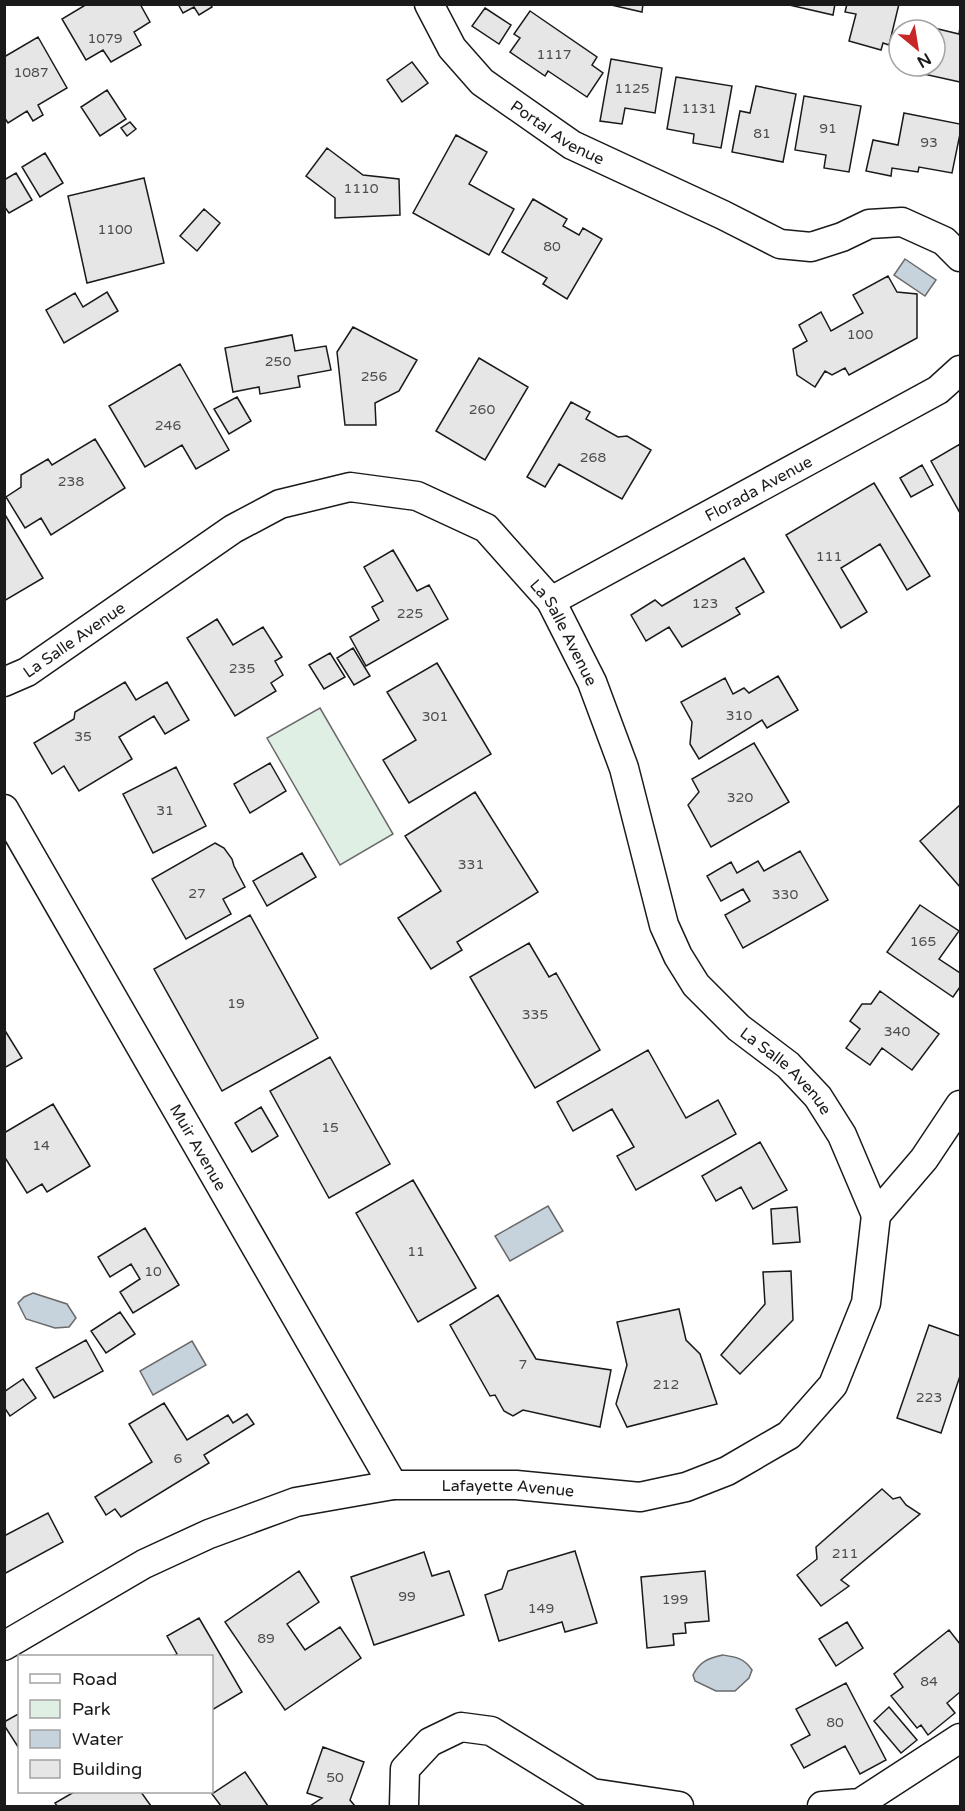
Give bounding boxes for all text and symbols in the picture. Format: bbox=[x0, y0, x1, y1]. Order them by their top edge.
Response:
north arrow bbox=[887, 18, 947, 78]
house number: 1079 bbox=[87, 30, 123, 47]
house number: 1117 bbox=[536, 46, 572, 63]
text: N bbox=[913, 48, 935, 72]
house number: 1087 bbox=[13, 64, 49, 81]
house number: 1125 bbox=[614, 80, 650, 97]
street label: Portal Avenue bbox=[506, 96, 607, 170]
house number: 1131 bbox=[681, 100, 717, 117]
house number: 91 bbox=[819, 120, 837, 137]
house number: 81 bbox=[753, 125, 771, 142]
house number: 93 bbox=[920, 134, 938, 151]
house number: 1110 bbox=[343, 180, 379, 197]
house number: 1100 bbox=[97, 221, 133, 238]
house number: 80 bbox=[543, 238, 561, 255]
house number: 100 bbox=[847, 326, 873, 343]
house number: 250 bbox=[265, 353, 291, 370]
house number: 256 bbox=[361, 368, 387, 385]
house number: 260 bbox=[469, 401, 495, 418]
house number: 246 bbox=[155, 417, 181, 434]
house number: 268 bbox=[580, 449, 606, 466]
street label: Florada Avenue bbox=[702, 452, 816, 526]
house number: 238 bbox=[58, 473, 84, 490]
house number: 111 bbox=[816, 548, 842, 565]
street label: La Salle Avenue bbox=[525, 575, 601, 689]
house number: 123 bbox=[692, 595, 718, 612]
street label: La Salle Avenue bbox=[19, 598, 129, 683]
house number: 225 bbox=[397, 605, 423, 622]
house number: 235 bbox=[229, 660, 255, 677]
house number: 310 bbox=[726, 707, 752, 724]
house number: 301 bbox=[422, 708, 448, 725]
house number: 35 bbox=[74, 728, 92, 745]
house number: 320 bbox=[727, 789, 753, 806]
house number: 31 bbox=[156, 802, 174, 819]
house number: 331 bbox=[458, 856, 484, 873]
house number: 27 bbox=[188, 885, 206, 902]
house number: 330 bbox=[772, 886, 798, 903]
house number: 165 bbox=[910, 933, 936, 950]
house number: 19 bbox=[227, 995, 245, 1012]
house number: 335 bbox=[522, 1006, 548, 1023]
street label: La Salle Avenue bbox=[736, 1023, 836, 1119]
house number: 340 bbox=[884, 1023, 910, 1040]
street label: Muir Avenue bbox=[165, 1101, 230, 1194]
house number: 15 bbox=[321, 1119, 339, 1136]
house number: 14 bbox=[32, 1137, 50, 1154]
house number: 11 bbox=[407, 1243, 425, 1260]
house number: 10 bbox=[144, 1263, 162, 1280]
house number: 7 bbox=[519, 1356, 527, 1373]
house number: 212 bbox=[653, 1376, 679, 1393]
house number: 223 bbox=[916, 1389, 942, 1406]
house number: 6 bbox=[174, 1450, 183, 1467]
street label: Lafayette Avenue bbox=[442, 1476, 575, 1502]
house number: 211 bbox=[832, 1545, 858, 1562]
house number: 99 bbox=[398, 1588, 416, 1605]
house number: 199 bbox=[662, 1591, 688, 1608]
house number: 149 bbox=[528, 1600, 554, 1617]
house number: 89 bbox=[257, 1630, 275, 1647]
legend bbox=[18, 1655, 213, 1793]
text: Road bbox=[72, 1668, 117, 1690]
house number: 84 bbox=[920, 1673, 938, 1690]
text: Park bbox=[72, 1698, 111, 1720]
house number: 80 bbox=[826, 1714, 844, 1731]
text: Water bbox=[72, 1728, 123, 1750]
text: Building bbox=[72, 1758, 142, 1780]
house number: 50 bbox=[326, 1769, 344, 1786]

